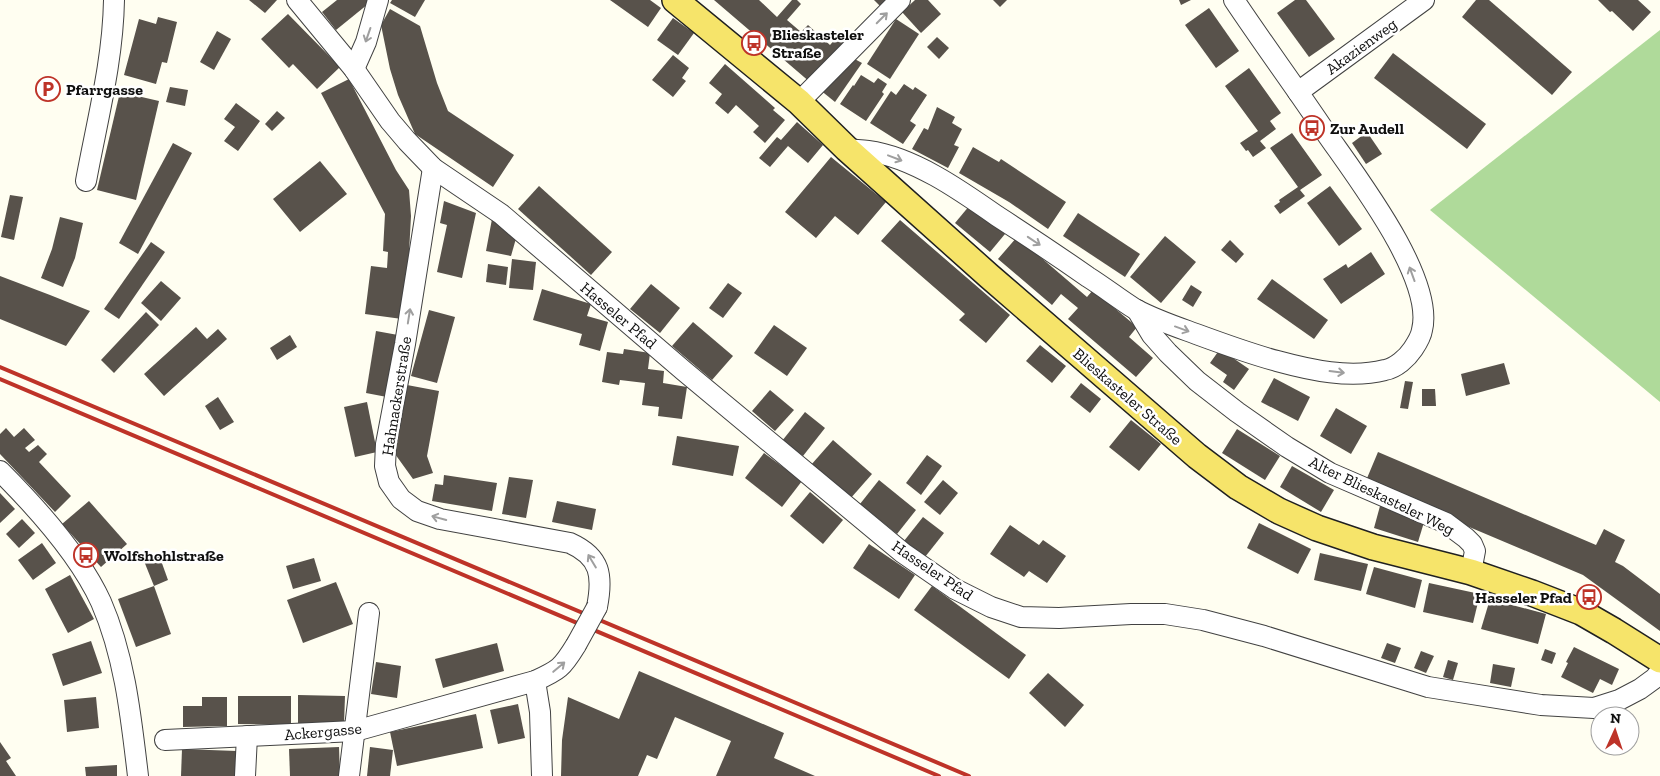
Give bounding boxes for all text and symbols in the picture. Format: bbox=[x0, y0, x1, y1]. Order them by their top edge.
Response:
one-way arrow bbox=[876, 11, 888, 24]
street label: Akazienweg bbox=[1322, 14, 1401, 79]
place label: Blieskasteler Straße bbox=[772, 25, 864, 62]
one-way arrow bbox=[363, 27, 372, 42]
bus stop icon: Blieskasteler Straße bbox=[741, 30, 767, 56]
parking icon: Pfarrgasse bbox=[35, 76, 61, 102]
place label: Pfarrgasse bbox=[66, 80, 143, 99]
bus stop icon: Zur Audell bbox=[1299, 115, 1325, 141]
place label: Zur Audell bbox=[1330, 119, 1404, 138]
one-way arrow bbox=[887, 154, 902, 163]
one-way arrow bbox=[1027, 236, 1041, 246]
one-way arrow bbox=[1407, 267, 1416, 282]
street label: Hasseler Pfad bbox=[577, 278, 661, 353]
one-way arrow bbox=[405, 308, 415, 324]
one-way arrow bbox=[1173, 325, 1189, 334]
street label: Hahnackerstraße bbox=[378, 335, 415, 457]
street label: Blieskasteler Straße bbox=[1069, 344, 1186, 449]
one-way arrow bbox=[1329, 367, 1345, 377]
street label: Alter Blieskasteler Weg bbox=[1306, 452, 1458, 539]
one-way arrow bbox=[431, 513, 447, 523]
street label: Hasseler Pfad bbox=[889, 536, 977, 605]
bus stop icon: Wolfshohlstraße bbox=[73, 542, 99, 568]
place label: Wolfshohlstraße bbox=[104, 546, 224, 565]
one-way arrow bbox=[587, 554, 597, 568]
bus stop icon: Hasseler Pfad bbox=[1576, 584, 1602, 610]
place label: Hasseler Pfad bbox=[1475, 588, 1572, 607]
one-way arrow bbox=[553, 662, 566, 673]
north arrow bbox=[1590, 706, 1640, 756]
text: N bbox=[1610, 710, 1622, 727]
street label: Ackergasse bbox=[283, 719, 363, 744]

